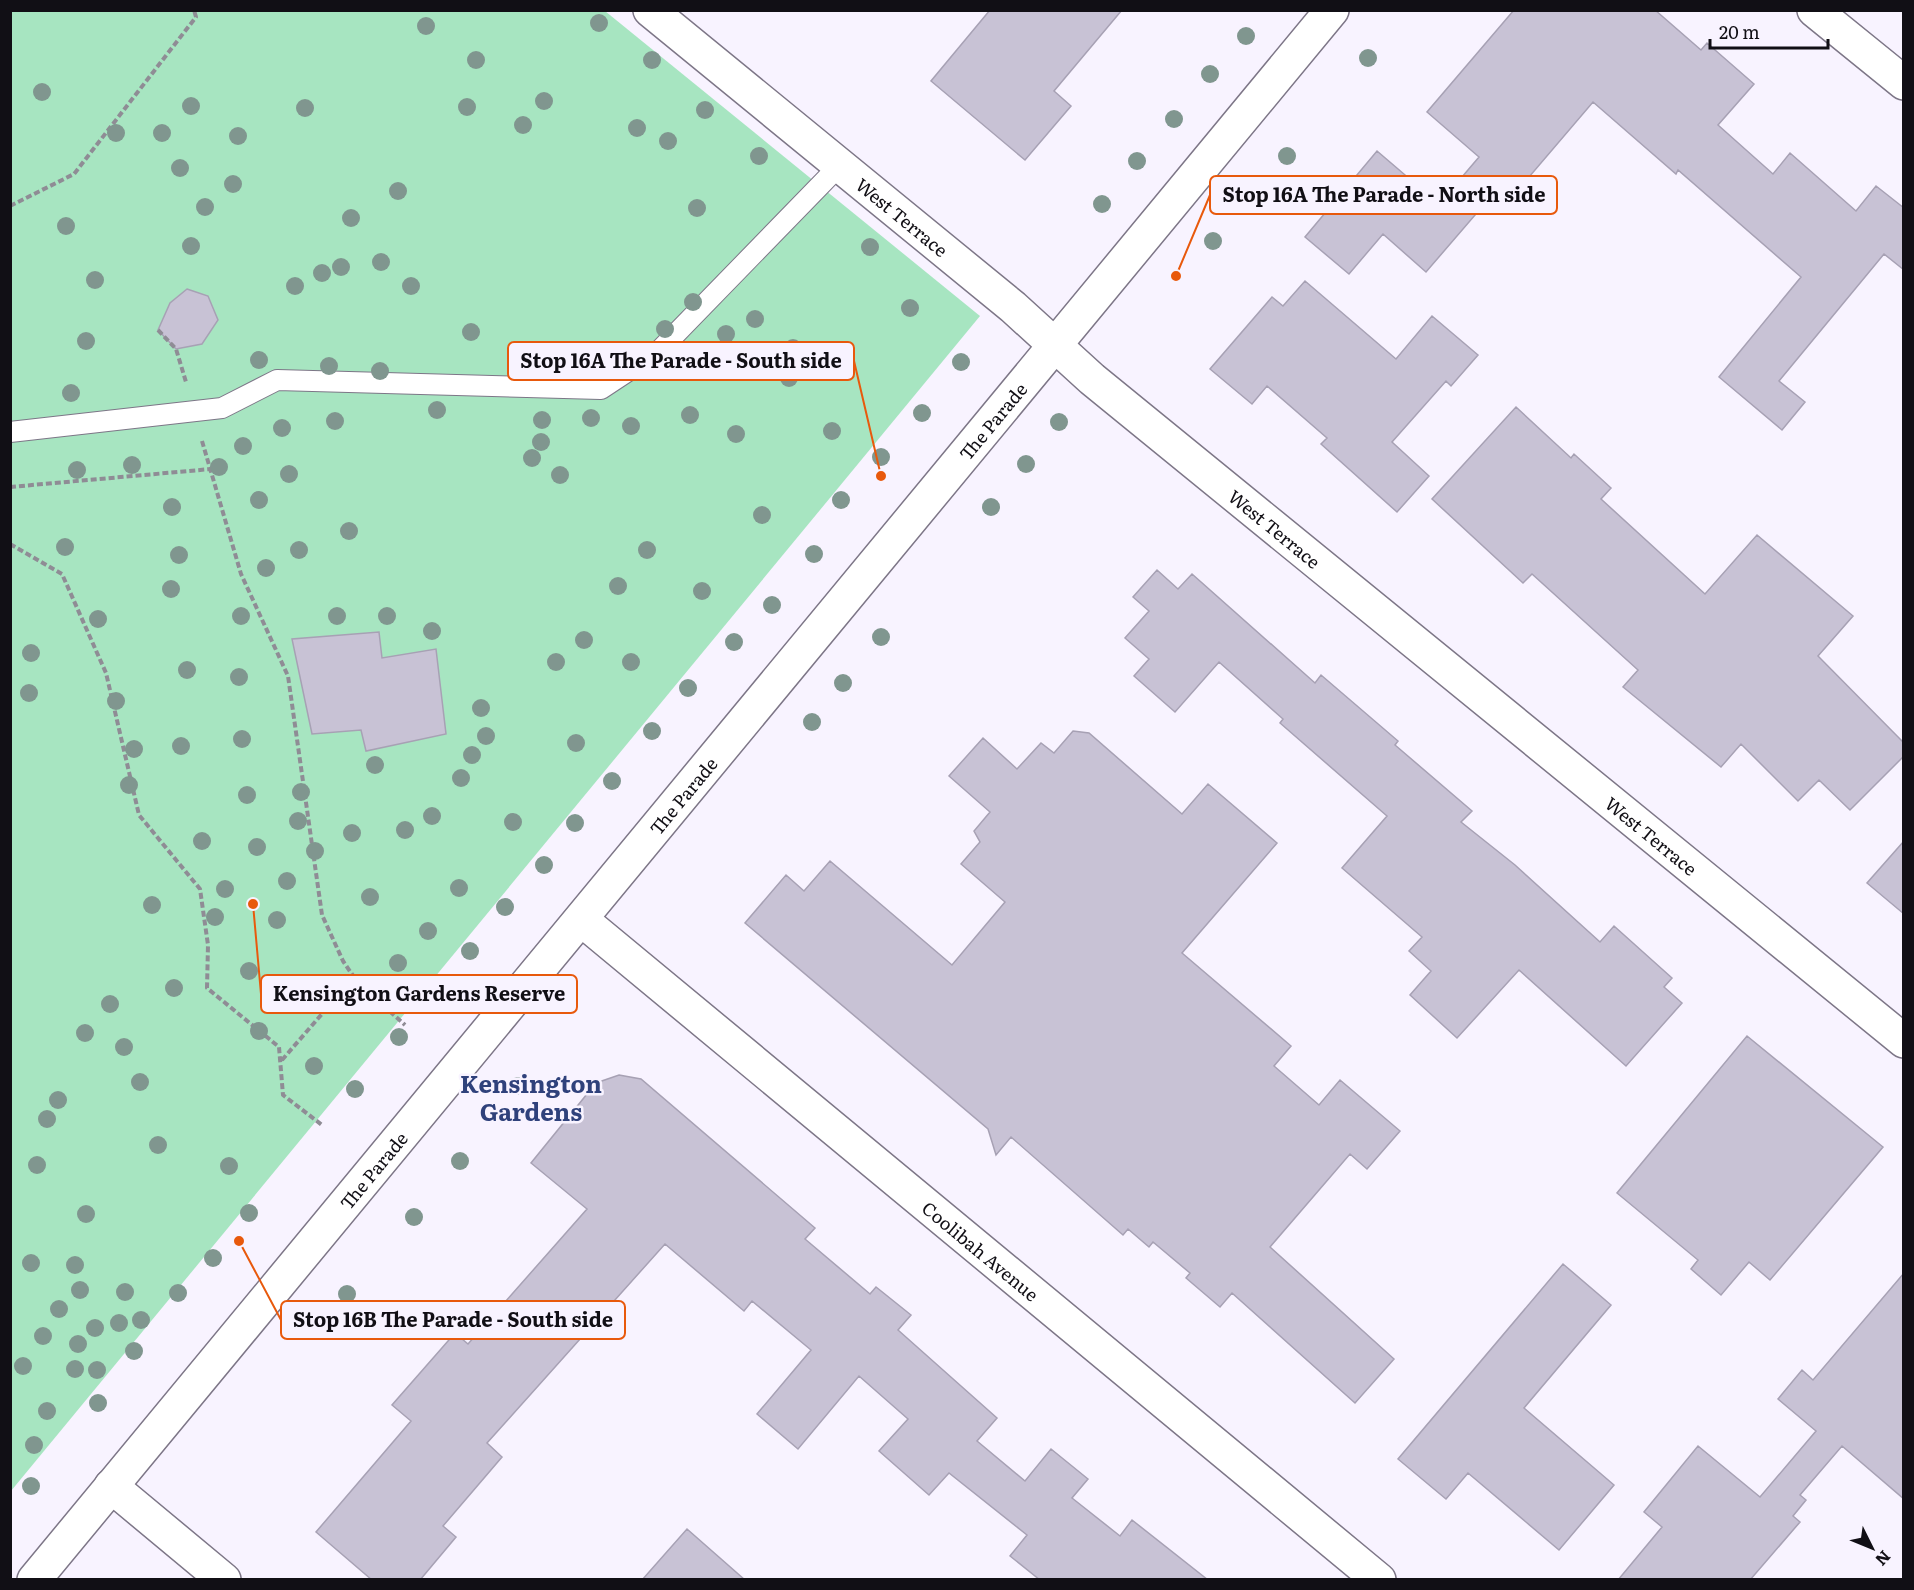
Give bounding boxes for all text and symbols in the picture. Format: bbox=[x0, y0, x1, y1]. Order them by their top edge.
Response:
scale bar bbox=[1710, 12, 1828, 50]
text: 20 m bbox=[1719, 18, 1760, 45]
street label: West Terrace bbox=[850, 171, 954, 262]
callout: Stop 16A The Parade - North side bbox=[1210, 176, 1557, 214]
text: Stop 16A The Parade - North side bbox=[1223, 178, 1545, 208]
callout: Stop 16A The Parade - South side bbox=[508, 342, 854, 380]
text: Stop 16A The Parade - South side bbox=[520, 344, 842, 374]
street label: The Parade bbox=[952, 376, 1033, 466]
street label: West Terrace bbox=[1223, 482, 1327, 574]
street label: The Parade bbox=[642, 751, 723, 840]
street label: West Terrace bbox=[1600, 789, 1704, 881]
callout: Kensington Gardens Reserve bbox=[261, 975, 577, 1013]
text: Kensington Gardens Reserve bbox=[273, 977, 565, 1007]
district label: Kensington Gardens bbox=[460, 1065, 602, 1128]
street label: The Parade bbox=[333, 1125, 413, 1215]
street label: Coolibah Avenue bbox=[917, 1194, 1045, 1307]
callout: Stop 16B The Parade - South side bbox=[281, 1301, 625, 1339]
text: Stop 16B The Parade - South side bbox=[293, 1303, 613, 1333]
north arrow bbox=[1842, 1518, 1902, 1578]
text: N bbox=[1870, 1546, 1897, 1572]

